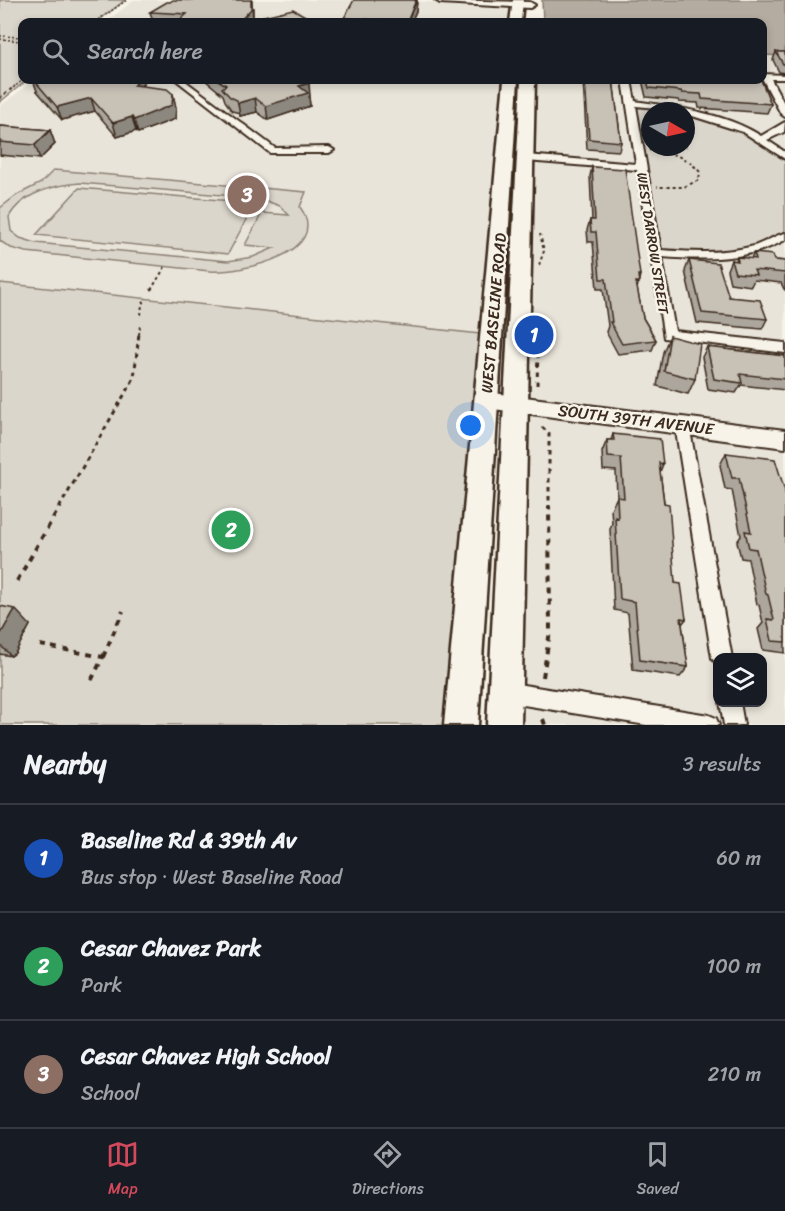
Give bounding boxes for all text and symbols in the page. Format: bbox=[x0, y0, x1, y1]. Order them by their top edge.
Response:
search box bbox=[18, 18, 767, 84]
text: Search here bbox=[87, 32, 203, 71]
icon: search bbox=[39, 35, 72, 68]
north arrow bbox=[641, 102, 695, 156]
street label: WEST DARROW STREET bbox=[629, 171, 676, 317]
pin: 3 bbox=[228, 172, 266, 218]
street label: WEST BASELINE ROAD bbox=[472, 231, 515, 394]
pin: 1 bbox=[514, 312, 554, 358]
street label: SOUTH 39TH AVENUE bbox=[556, 396, 717, 444]
your location bbox=[456, 411, 485, 440]
pin: 2 bbox=[212, 508, 250, 552]
map controls bbox=[713, 653, 767, 707]
button: layers bbox=[713, 653, 767, 707]
text: Nearby bbox=[24, 741, 106, 787]
text: 3 results bbox=[683, 747, 761, 782]
text: Baseline Rd & 39th Av bbox=[81, 821, 296, 860]
text: 1 bbox=[39, 841, 48, 876]
text: 60 m bbox=[716, 841, 761, 876]
text: Bus stop · West Baseline Road bbox=[81, 860, 342, 895]
text: Cesar Chavez Park bbox=[81, 929, 261, 968]
text: 2 bbox=[38, 949, 49, 984]
text: 100 m bbox=[707, 949, 761, 984]
text: Park bbox=[81, 968, 122, 1003]
text: Cesar Chavez High School bbox=[81, 1037, 331, 1076]
text: 3 bbox=[38, 1057, 49, 1092]
text: 210 m bbox=[708, 1057, 761, 1092]
text: School bbox=[81, 1076, 140, 1111]
tab: Map bbox=[106, 1138, 139, 1203]
tab: Directions bbox=[352, 1138, 424, 1203]
tab: Saved bbox=[636, 1138, 679, 1203]

